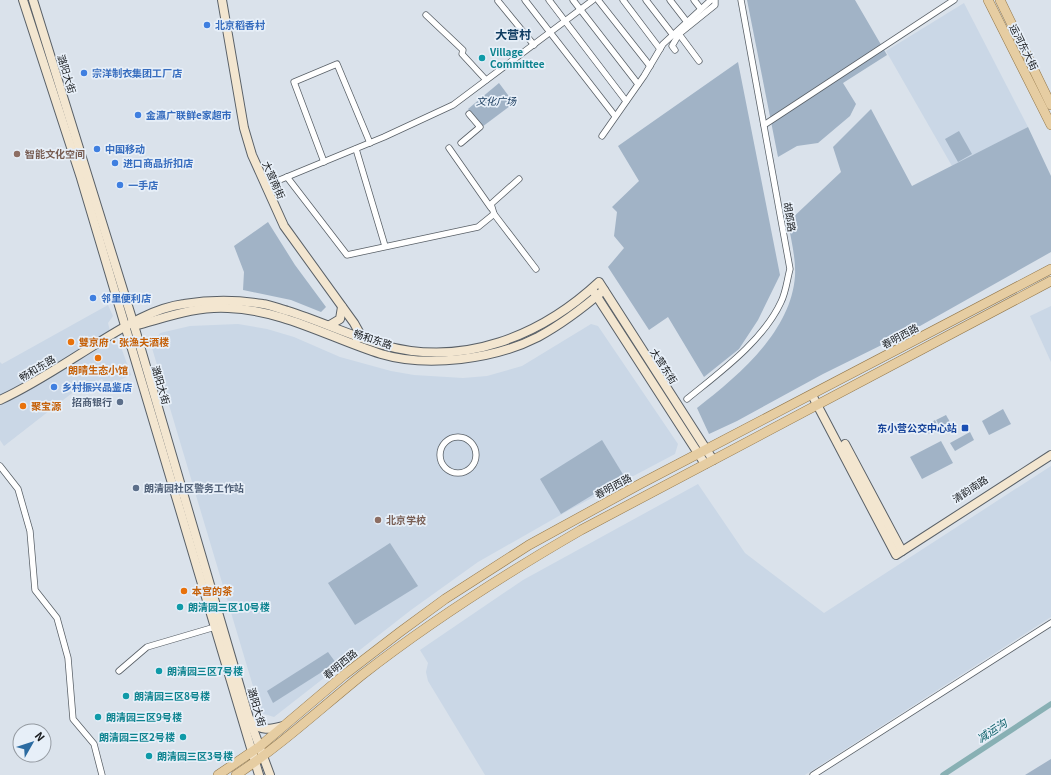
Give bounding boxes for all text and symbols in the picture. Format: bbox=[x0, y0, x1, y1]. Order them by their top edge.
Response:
place label: 北京稻香村 bbox=[215, 17, 265, 32]
marker: 北京稻香村 bbox=[202, 20, 212, 30]
street label: 运河东大街 bbox=[1006, 21, 1042, 72]
district label: 大营村 bbox=[495, 25, 531, 42]
place label: Village Committee bbox=[489, 44, 545, 71]
street label: 潞阳大街 bbox=[54, 53, 80, 95]
marker: Village Committee bbox=[477, 53, 487, 63]
place label: 宗洋制衣集团工厂店 bbox=[92, 65, 182, 80]
marker: 宗洋制衣集团工厂店 bbox=[79, 68, 89, 78]
park label: 文化广场 bbox=[476, 93, 517, 108]
place label: 金瀛广联鲜e家超市 bbox=[145, 107, 232, 122]
marker: 金瀛广联鲜e家超市 bbox=[133, 110, 143, 120]
place label: 中国移动 bbox=[105, 141, 145, 156]
marker: 中国移动 bbox=[92, 144, 102, 154]
place label: 智能文化空间 bbox=[25, 146, 85, 161]
marker: 智能文化空间 bbox=[12, 149, 22, 159]
place label: 进口商品折扣店 bbox=[123, 155, 193, 170]
marker: 进口商品折扣店 bbox=[110, 158, 120, 168]
street label: 大营南街 bbox=[259, 158, 289, 201]
place label: 一手店 bbox=[128, 177, 158, 192]
marker: 一手店 bbox=[115, 180, 125, 190]
street label: 胡郎路 bbox=[781, 201, 800, 233]
place label: 邻里便利店 bbox=[101, 290, 151, 305]
marker: 邻里便利店 bbox=[88, 293, 98, 303]
street label: 春明西路 bbox=[879, 320, 921, 352]
street label: 畅和东路 bbox=[352, 325, 394, 352]
place label: 雙京府·张渔夫酒楼 bbox=[79, 334, 169, 349]
marker: 雙京府·张渔夫酒楼 bbox=[66, 337, 76, 347]
street label: 大营东街 bbox=[647, 345, 682, 387]
street label: 畅和东路 bbox=[16, 351, 58, 384]
marker: 朗晴生态小馆 bbox=[93, 353, 103, 363]
place label: 朗晴生态小馆 bbox=[68, 362, 128, 377]
street label: 潞阳大街 bbox=[149, 364, 174, 406]
place label: 乡村振兴品鉴店 bbox=[62, 379, 132, 394]
marker: 乡村振兴品鉴店 bbox=[49, 382, 59, 392]
place label: 招商银行 bbox=[71, 394, 112, 409]
marker: 招商银行 bbox=[115, 397, 125, 407]
place label: 聚宝源 bbox=[31, 398, 62, 413]
marker: 聚宝源 bbox=[18, 401, 28, 411]
place label: 东小营公交中心站 bbox=[877, 420, 957, 435]
marker: 东小营公交中心站 bbox=[960, 423, 970, 433]
street label: 春明西路 bbox=[592, 470, 634, 502]
street label: 清韵南路 bbox=[949, 471, 991, 506]
place label: 朗清园社区警务工作站 bbox=[144, 480, 244, 495]
marker: 朗清园社区警务工作站 bbox=[131, 483, 141, 493]
place label: 北京学校 bbox=[386, 512, 426, 527]
marker: 北京学校 bbox=[373, 515, 383, 525]
place label: 本宫的茶 bbox=[192, 583, 233, 598]
marker: 本宫的茶 bbox=[179, 586, 189, 596]
place label: 朗清园三区10号楼 bbox=[188, 599, 270, 614]
marker: 朗清园三区10号楼 bbox=[175, 602, 185, 612]
street label: 春明西路 bbox=[319, 645, 360, 682]
place label: 朗清园三区7号楼 bbox=[167, 663, 243, 678]
marker: 朗清园三区7号楼 bbox=[154, 666, 164, 676]
street label: 潞阳大街 bbox=[245, 686, 270, 728]
place label: 朗清园三区8号楼 bbox=[134, 688, 210, 703]
marker: 朗清园三区8号楼 bbox=[121, 691, 131, 701]
place label: 朗清园三区9号楼 bbox=[106, 709, 182, 724]
marker: 朗清园三区9号楼 bbox=[93, 712, 103, 722]
water label: 减运沟 bbox=[973, 714, 1010, 746]
north arrow bbox=[12, 723, 52, 763]
text: N bbox=[32, 728, 49, 744]
place label: 朗清园三区2号楼 bbox=[99, 729, 175, 744]
marker: 朗清园三区2号楼 bbox=[178, 732, 188, 742]
place label: 朗清园三区3号楼 bbox=[157, 748, 233, 763]
marker: 朗清园三区3号楼 bbox=[144, 751, 154, 761]

